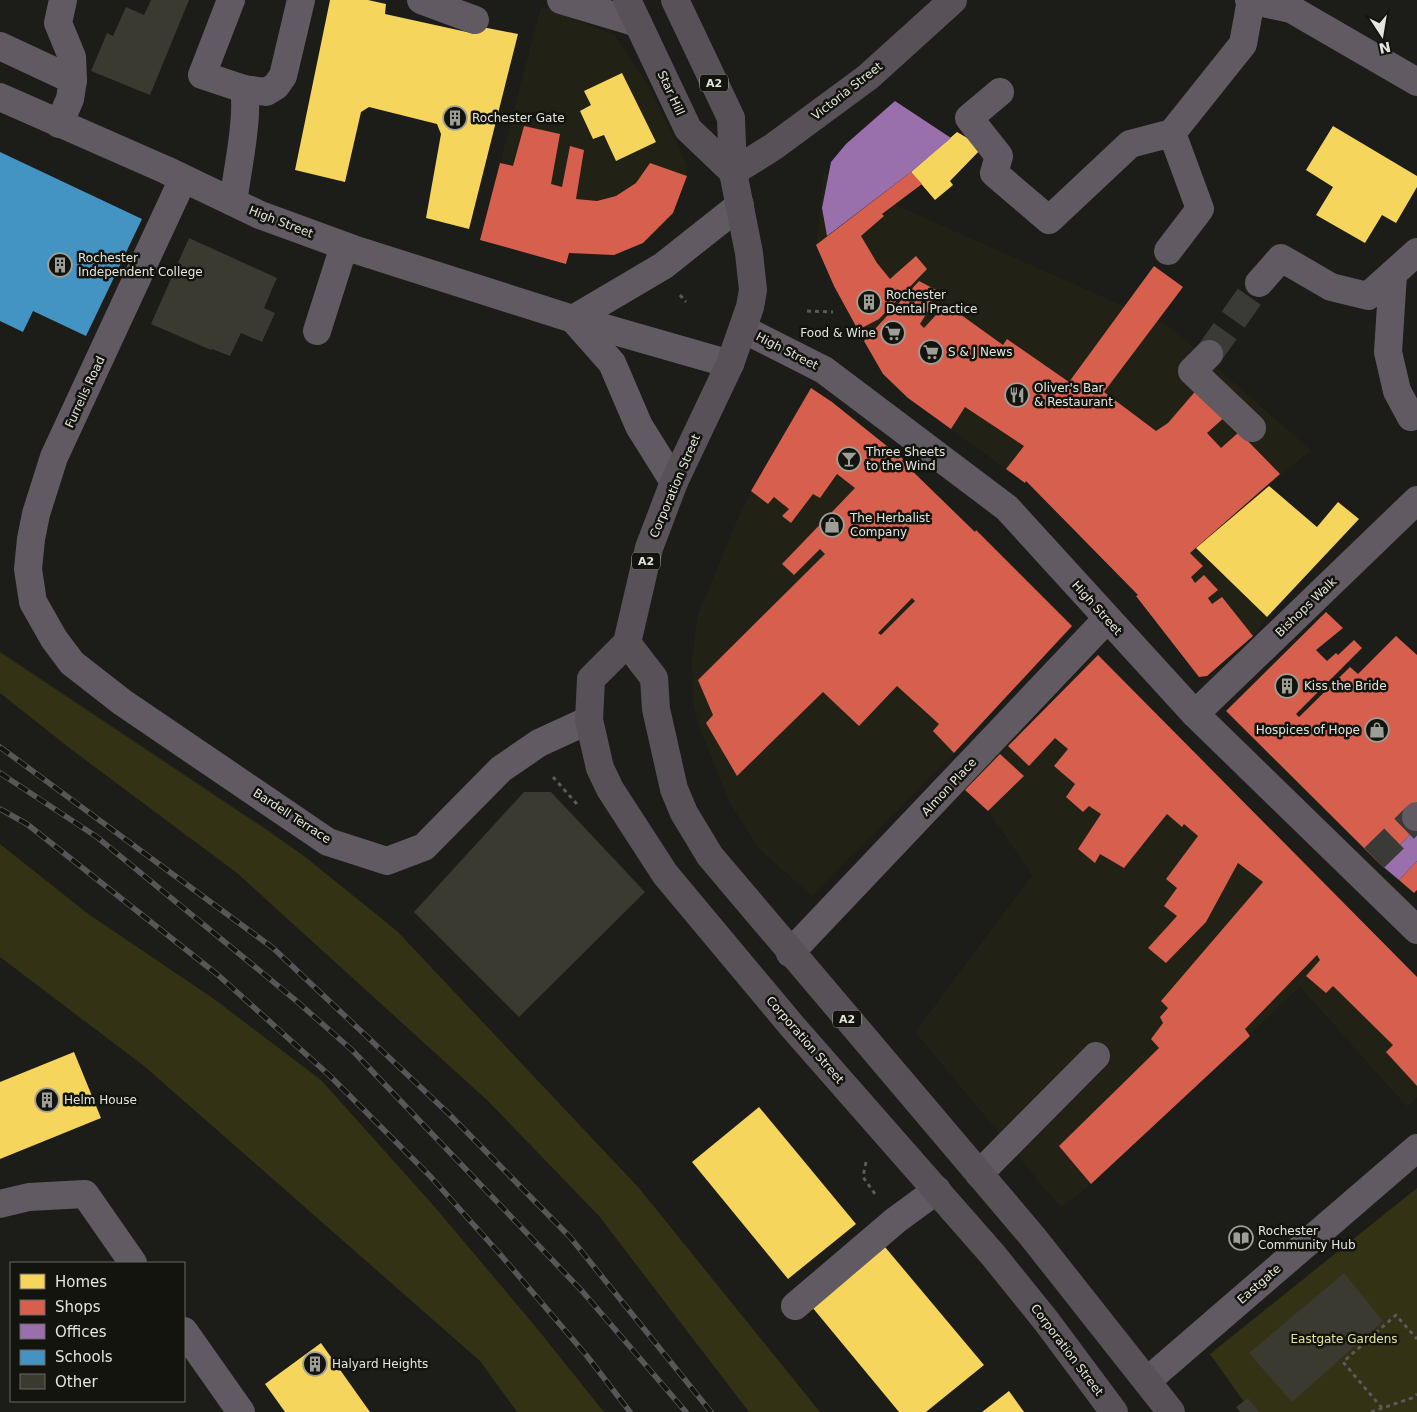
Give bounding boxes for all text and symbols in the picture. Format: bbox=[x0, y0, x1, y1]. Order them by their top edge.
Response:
north arrow bbox=[1357, 10, 1407, 60]
text: N bbox=[1377, 39, 1392, 57]
street label: Victoria Street bbox=[809, 59, 885, 123]
street label: Star Hill bbox=[655, 69, 687, 117]
road number: A2 bbox=[700, 75, 728, 92]
building icon: Rochester Gate bbox=[442, 105, 468, 131]
place label: Rochester Gate bbox=[472, 111, 565, 125]
street label: High Street bbox=[247, 203, 315, 241]
place label: Rochester Independent College bbox=[78, 251, 203, 279]
building icon: Rochester Independent College bbox=[47, 252, 73, 278]
place label: Rochester Dental Practice bbox=[886, 288, 977, 316]
building icon: Rochester Dental Practice bbox=[856, 289, 882, 315]
supermarket icon: Food & Wine bbox=[880, 320, 906, 346]
place label: Food & Wine bbox=[800, 326, 876, 340]
street label: High Street bbox=[754, 329, 821, 373]
supermarket icon: S & J News bbox=[918, 339, 944, 365]
place label: S & J News bbox=[948, 345, 1012, 359]
street label: Furrells Road bbox=[62, 354, 108, 430]
place label: Oliver's Bar & Restaurant bbox=[1034, 381, 1113, 409]
restaurant icon: Oliver's Bar & Restaurant bbox=[1004, 382, 1030, 408]
street label: Corporation Street bbox=[647, 432, 703, 540]
place label: Three Sheets to the Wind bbox=[865, 445, 945, 473]
bar icon: Three Sheets to the Wind bbox=[836, 446, 862, 472]
place label: The Herbalist Company bbox=[849, 511, 930, 539]
shop icon: The Herbalist Company bbox=[819, 512, 845, 538]
road number: A2 bbox=[632, 552, 660, 570]
street label: Bishops Walk bbox=[1273, 574, 1339, 640]
street label: High Street bbox=[1069, 578, 1125, 638]
building icon: Kiss the Bride bbox=[1274, 673, 1300, 699]
place label: Kiss the Bride bbox=[1304, 679, 1387, 693]
shop icon: Hospices of Hope bbox=[1364, 717, 1390, 743]
place label: Hospices of Hope bbox=[1256, 723, 1360, 737]
street label: Almon Place bbox=[919, 755, 979, 819]
street label: Bardell Terrace bbox=[251, 786, 333, 846]
street label: Corporation Street bbox=[763, 993, 847, 1087]
road number: A2 bbox=[833, 1011, 861, 1028]
building icon: Helm House bbox=[34, 1087, 60, 1113]
place label: Helm House bbox=[64, 1093, 137, 1107]
place label: Rochester Community Hub bbox=[1258, 1224, 1356, 1252]
library icon: Rochester Community Hub bbox=[1228, 1225, 1254, 1251]
street label: Eastgate bbox=[1234, 1261, 1284, 1307]
legend bbox=[10, 1262, 185, 1402]
text: Homes bbox=[55, 1273, 107, 1291]
text: Shops bbox=[55, 1298, 101, 1316]
street label: Corporation Street bbox=[1028, 1301, 1106, 1399]
text: Offices bbox=[55, 1323, 107, 1341]
park label: Eastgate Gardens bbox=[1291, 1332, 1398, 1346]
text: Schools bbox=[55, 1348, 113, 1366]
building icon: Halyard Heights bbox=[302, 1351, 328, 1377]
place label: Halyard Heights bbox=[332, 1357, 428, 1371]
text: Other bbox=[55, 1373, 98, 1391]

